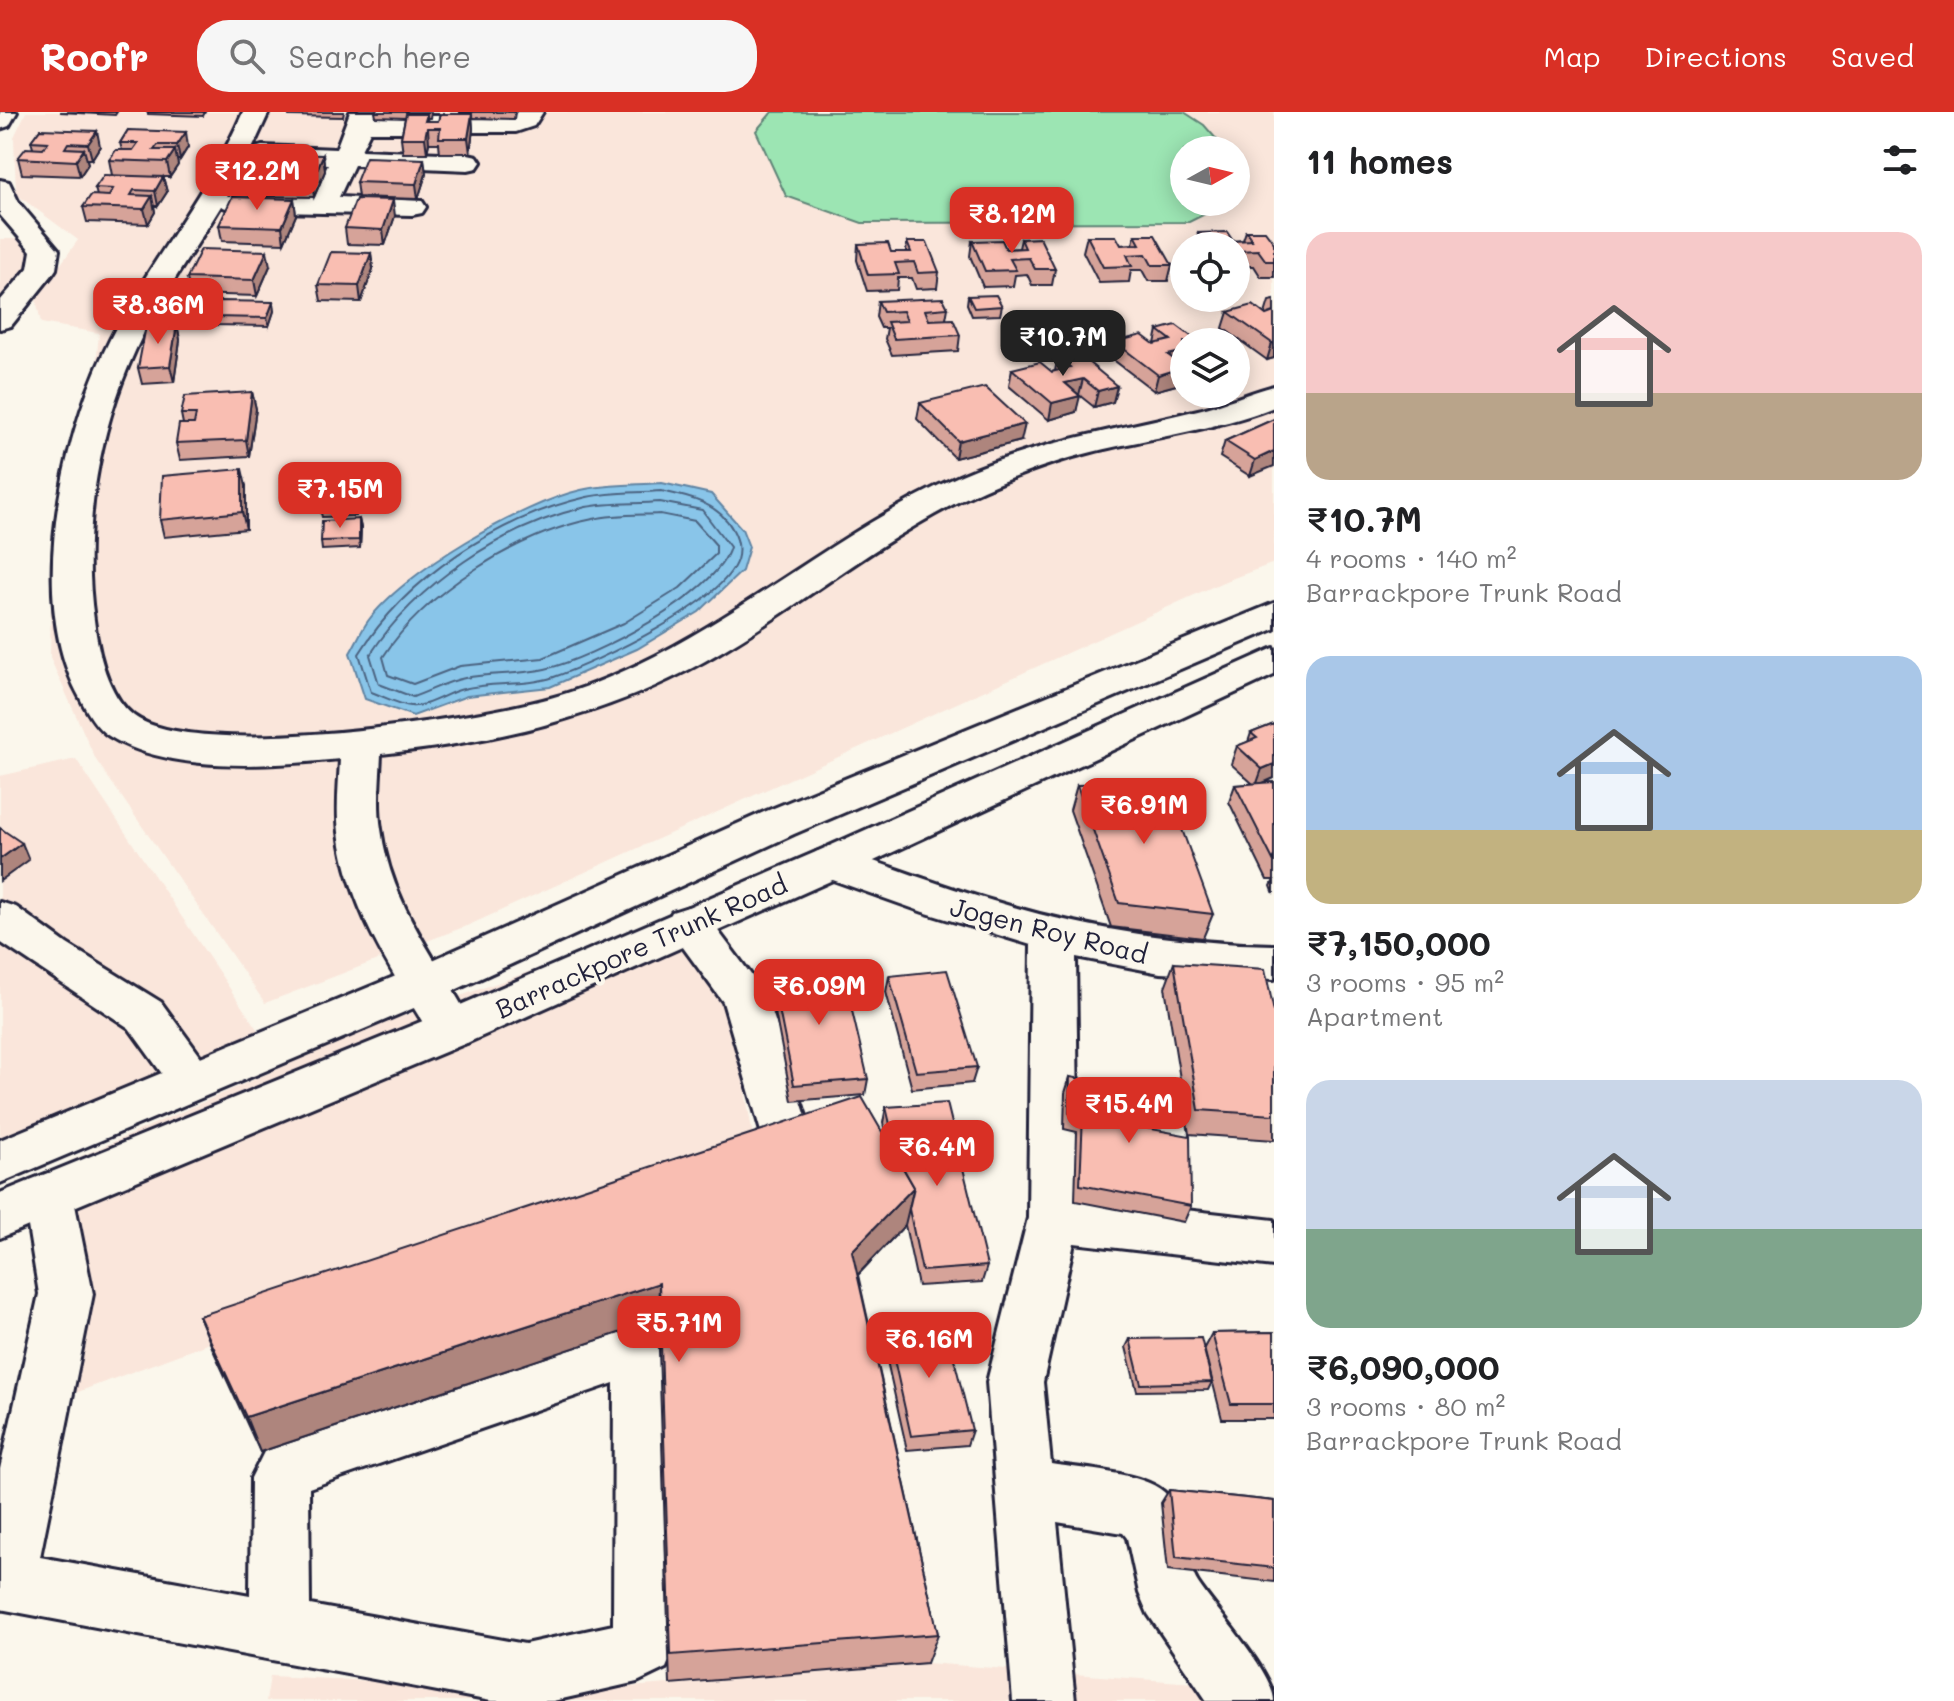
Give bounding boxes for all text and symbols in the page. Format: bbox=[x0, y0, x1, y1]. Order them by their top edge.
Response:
search box bbox=[197, 20, 757, 92]
text: Roofr bbox=[40, 31, 149, 81]
icon: search bbox=[225, 34, 269, 78]
text: Search here bbox=[289, 36, 471, 76]
text: Map bbox=[1544, 38, 1601, 74]
text: Directions bbox=[1645, 38, 1787, 74]
text: Saved bbox=[1831, 38, 1914, 74]
north arrow bbox=[1170, 136, 1250, 216]
map controls bbox=[1170, 136, 1250, 408]
text: 11 homes bbox=[1306, 138, 1453, 183]
icon: filters bbox=[1878, 138, 1922, 182]
pin: ₹12.2M bbox=[192, 144, 322, 212]
text: ₹12.2M bbox=[214, 153, 300, 187]
pin: ₹8.12M bbox=[947, 187, 1077, 255]
text: ₹8.12M bbox=[968, 196, 1056, 230]
button: locate bbox=[1170, 232, 1250, 312]
pin: ₹8.36M bbox=[93, 278, 223, 346]
icon: home bbox=[1542, 284, 1686, 428]
text: ₹8.36M bbox=[111, 287, 205, 321]
pin: ₹10.7M bbox=[998, 310, 1128, 378]
text: ₹10.7M bbox=[1019, 319, 1107, 353]
button: layers bbox=[1170, 328, 1250, 408]
pin: ₹7.15M bbox=[275, 462, 405, 530]
text: ₹7.15M bbox=[296, 471, 384, 505]
text: ₹10.7M bbox=[1306, 496, 1422, 541]
text: 4 rooms · 140 m² bbox=[1306, 541, 1517, 575]
text: Barrackpore Trunk Road bbox=[1306, 575, 1622, 609]
icon: home bbox=[1542, 708, 1686, 852]
pin: ₹6.91M bbox=[1079, 778, 1209, 846]
text: ₹6.91M bbox=[1099, 787, 1189, 821]
street label: Barrackpore Trunk Road bbox=[490, 866, 792, 1026]
street label: Jogen Roy Road bbox=[947, 889, 1151, 971]
text: ₹7,150,000 bbox=[1306, 920, 1491, 965]
pin: ₹6.09M bbox=[754, 959, 884, 1027]
text: 3 rooms · 95 m² bbox=[1306, 965, 1504, 999]
text: ₹6.09M bbox=[772, 968, 866, 1002]
text: Apartment bbox=[1306, 999, 1443, 1033]
pin: ₹15.4M bbox=[1064, 1077, 1194, 1145]
text: ₹15.4M bbox=[1084, 1086, 1174, 1120]
pin: ₹6.4M bbox=[881, 1120, 993, 1188]
text: ₹6.4M bbox=[898, 1129, 976, 1163]
icon: home bbox=[1542, 1132, 1686, 1276]
pin: ₹5.71M bbox=[614, 1296, 744, 1364]
text: ₹5.71M bbox=[635, 1305, 723, 1339]
pin: ₹6.16M bbox=[864, 1312, 994, 1380]
text: ₹6.16M bbox=[884, 1321, 974, 1355]
text: ₹6,090,000 bbox=[1306, 1344, 1500, 1389]
text: 3 rooms · 80 m² bbox=[1306, 1389, 1505, 1423]
text: Barrackpore Trunk Road bbox=[1306, 1423, 1622, 1457]

